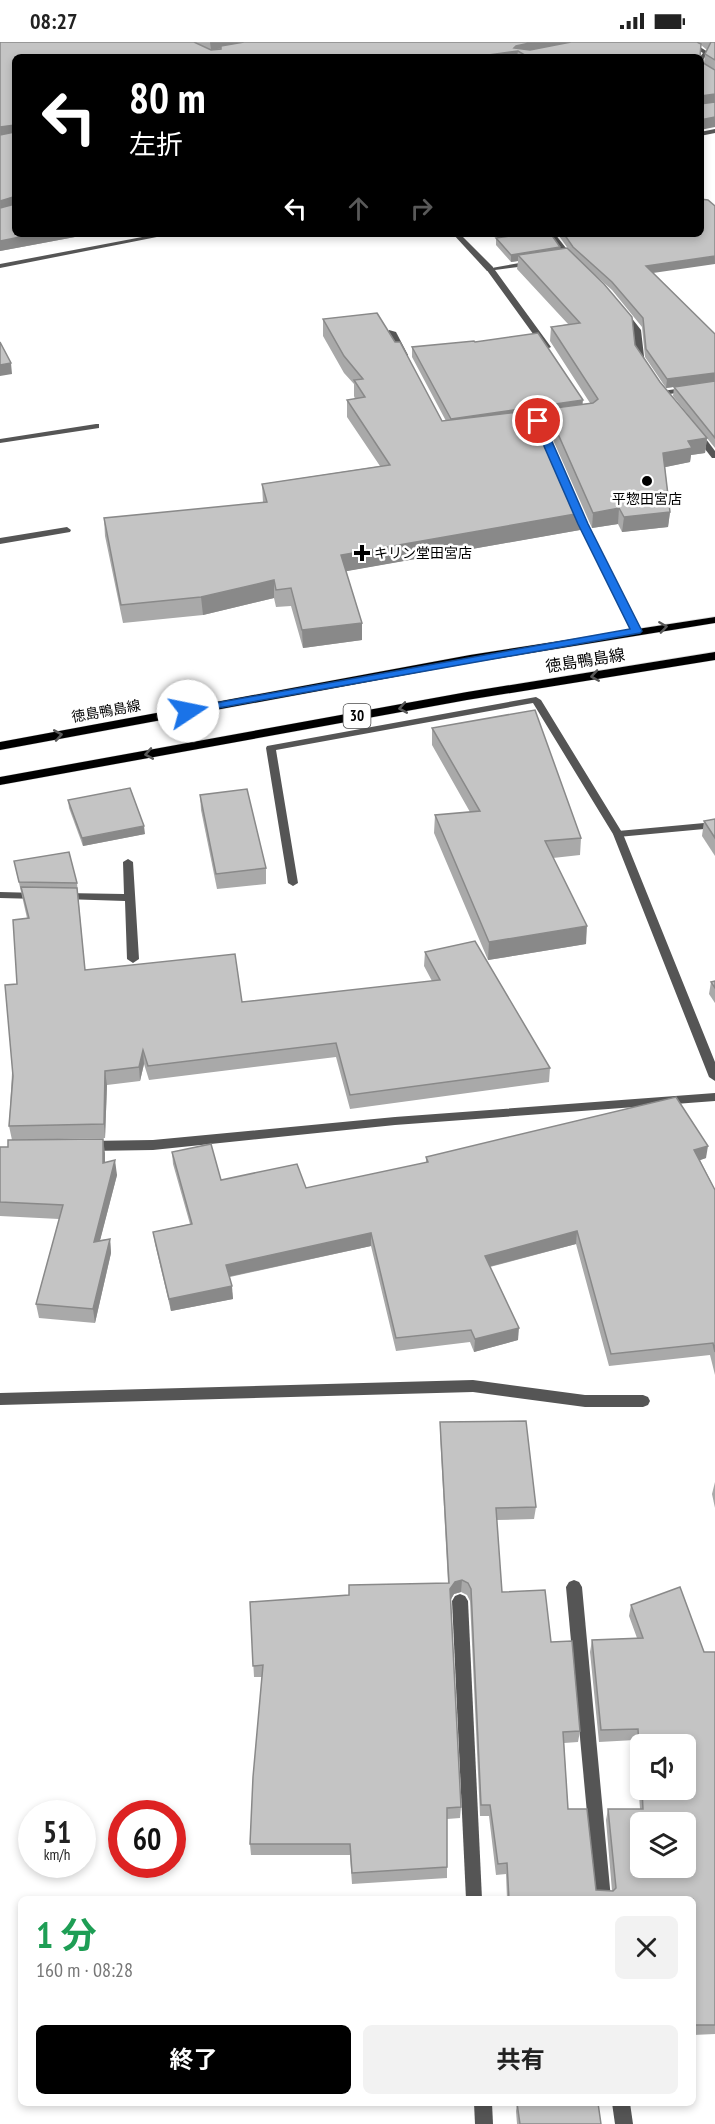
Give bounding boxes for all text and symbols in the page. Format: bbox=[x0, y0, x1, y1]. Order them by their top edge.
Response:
text: 08:27 bbox=[30, 7, 78, 35]
text: 80 m bbox=[129, 70, 206, 125]
icon: left bbox=[30, 78, 108, 156]
text: 左折 bbox=[129, 127, 183, 161]
icon: left bbox=[279, 192, 312, 225]
icon: ahead bbox=[342, 192, 375, 225]
icon: right bbox=[405, 192, 438, 225]
pin bbox=[512, 395, 563, 446]
icon: arrive bbox=[521, 404, 554, 437]
marker: 平惣田宮店 bbox=[640, 474, 654, 488]
place label: 平惣田宮店 bbox=[612, 490, 682, 508]
place label: キリン堂田宮店 bbox=[374, 544, 472, 562]
marker: キリン堂田宮店 bbox=[355, 546, 369, 560]
one-way arrow bbox=[658, 622, 667, 634]
street label: 徳島鴨島線 bbox=[544, 644, 626, 676]
one-way arrow bbox=[590, 669, 600, 681]
position arrow bbox=[156, 679, 220, 743]
street label: 徳島鴨島線 bbox=[70, 696, 142, 726]
one-way arrow bbox=[398, 701, 408, 714]
road number: 30 bbox=[344, 704, 370, 728]
one-way arrow bbox=[53, 730, 62, 742]
one-way arrow bbox=[144, 747, 154, 760]
map controls bbox=[630, 1734, 696, 1878]
button: sound bbox=[630, 1734, 696, 1800]
speed limit sign: 60 bbox=[108, 1800, 186, 1878]
text: 51 bbox=[43, 1812, 71, 1851]
button: layers bbox=[630, 1812, 696, 1878]
text: km/h bbox=[44, 1845, 70, 1864]
text: 1 分 bbox=[36, 1911, 97, 1958]
button: close bbox=[615, 1916, 678, 1979]
text: 160 m · 08:28 bbox=[36, 1957, 133, 1983]
button: 終了 bbox=[36, 2025, 351, 2094]
button: 共有 bbox=[363, 2025, 678, 2094]

